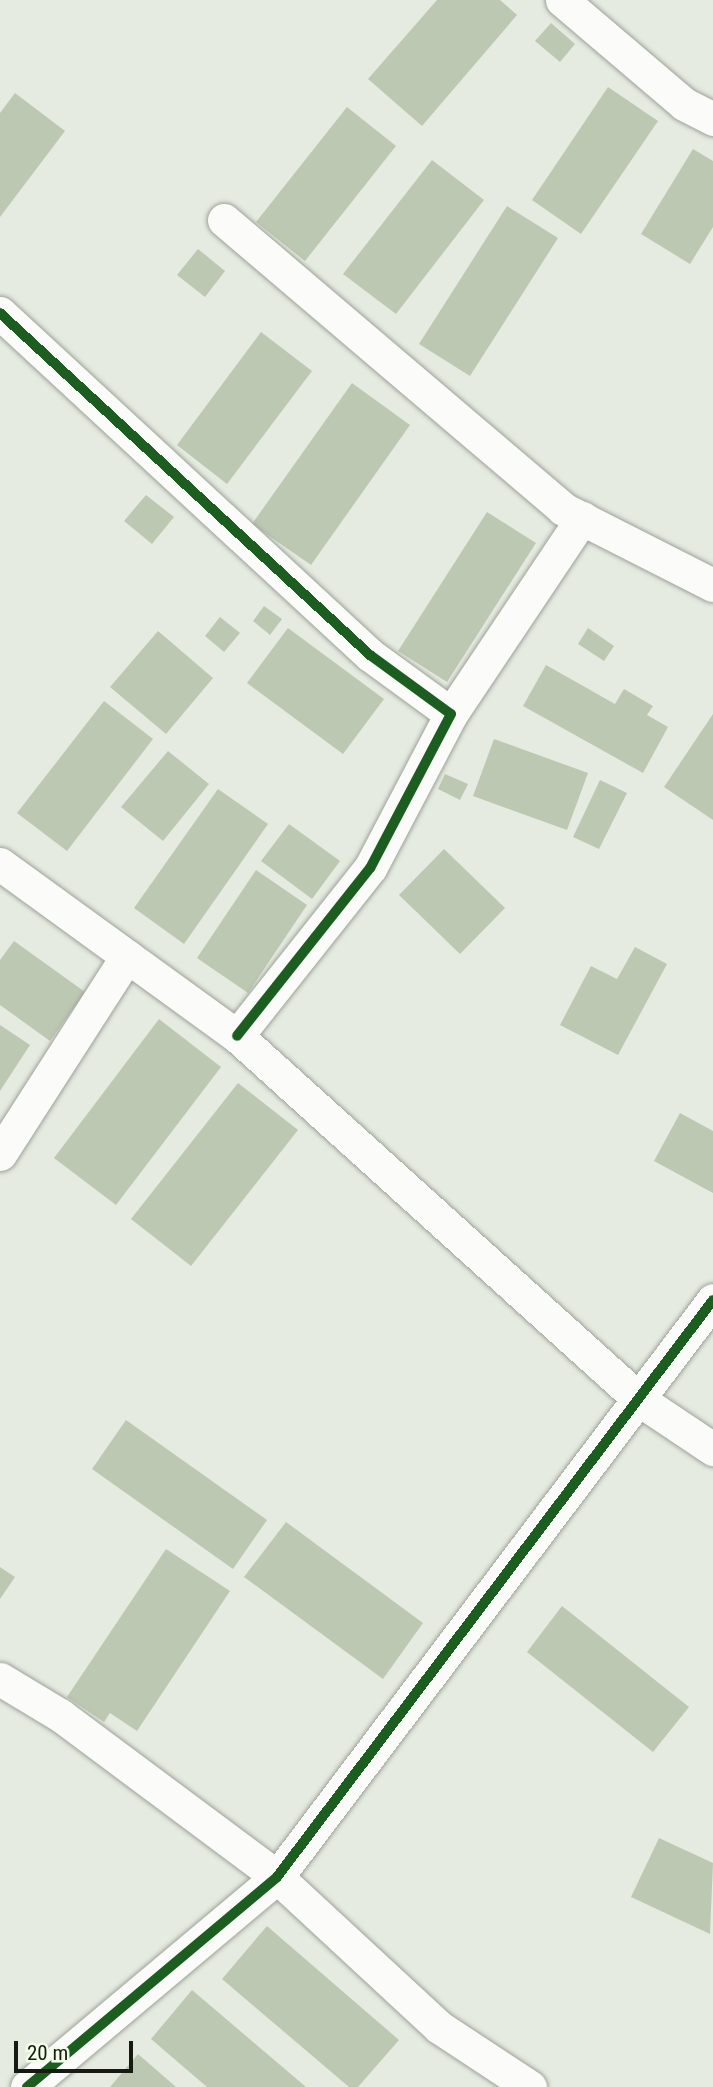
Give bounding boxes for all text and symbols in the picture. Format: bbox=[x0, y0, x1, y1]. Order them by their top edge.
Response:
scale bar bbox=[18, 2028, 136, 2072]
text: 20 m bbox=[27, 2041, 68, 2065]

